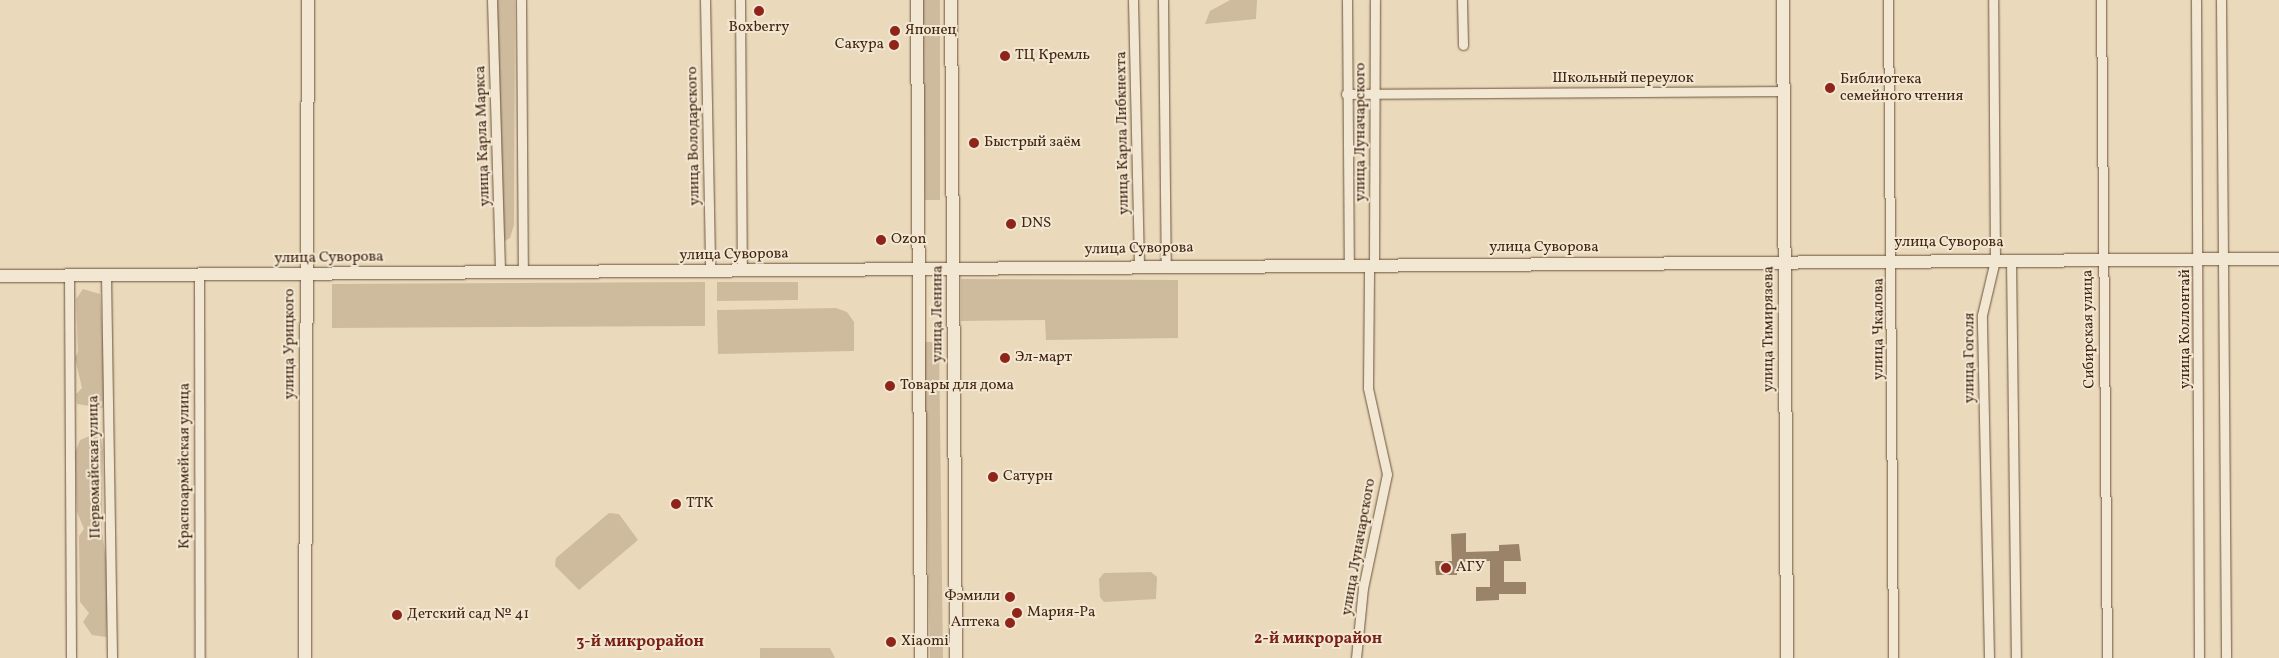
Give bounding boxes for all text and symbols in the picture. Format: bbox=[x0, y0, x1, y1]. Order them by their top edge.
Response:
marker: Boxberry bbox=[753, 5, 765, 17]
place label: Boxberry bbox=[729, 19, 789, 37]
place label: Японец bbox=[905, 22, 957, 40]
marker: Японец bbox=[889, 25, 901, 37]
place label: Сакура bbox=[835, 36, 884, 54]
marker: Сакура bbox=[888, 39, 900, 51]
place label: ТЦ Кремль bbox=[1015, 47, 1090, 65]
marker: ТЦ Кремль bbox=[999, 50, 1011, 62]
street label: улица Карла Либкнехта bbox=[1113, 51, 1133, 215]
street label: улица Луначарского bbox=[1352, 62, 1370, 202]
street label: улица Карла Маркса bbox=[472, 65, 494, 207]
street label: улица Володарского bbox=[684, 66, 704, 206]
street label: Школьный переулок bbox=[1552, 70, 1694, 88]
place label: Библиотека семейного чтения bbox=[1840, 70, 1964, 105]
marker: Библиотека семейного чтения bbox=[1824, 82, 1836, 94]
place label: Быстрый заём bbox=[984, 134, 1081, 152]
marker: Быстрый заём bbox=[968, 137, 980, 149]
place label: DNS bbox=[1021, 215, 1051, 233]
marker: DNS bbox=[1005, 218, 1017, 230]
place label: Ozon bbox=[891, 231, 926, 249]
marker: Ozon bbox=[875, 234, 887, 246]
street label: улица Суворова bbox=[1894, 234, 2004, 252]
street label: улица Суворова bbox=[1084, 239, 1194, 259]
street label: улица Суворова bbox=[1489, 239, 1599, 257]
street label: улица Суворова bbox=[679, 245, 789, 265]
street label: улица Суворова bbox=[274, 248, 384, 268]
street label: улица Ленина bbox=[929, 266, 947, 362]
street label: улица Тимирязева bbox=[1760, 266, 1778, 392]
street label: Сибирская улица bbox=[2079, 269, 2099, 389]
street label: улица Коллонтай bbox=[2177, 269, 2195, 389]
street label: улица Чкалова bbox=[1870, 278, 1888, 380]
street label: улица Урицкого bbox=[281, 289, 299, 399]
street label: улица Гоголя bbox=[1961, 313, 1979, 403]
place label: Эл-март bbox=[1015, 349, 1072, 367]
marker: Эл-март bbox=[999, 352, 1011, 364]
place label: Товары для дома bbox=[900, 377, 1014, 395]
marker: Товары для дома bbox=[884, 380, 896, 392]
street label: Красноармейская улица bbox=[176, 383, 194, 549]
street label: Первомайская улица bbox=[85, 395, 105, 539]
place label: Сатурн bbox=[1003, 468, 1053, 486]
marker: Сатурн bbox=[987, 471, 999, 483]
street label: улица Луначарского bbox=[1338, 477, 1380, 617]
place label: ТТК bbox=[686, 495, 713, 513]
marker: ТТК bbox=[670, 498, 682, 510]
place label: АГУ bbox=[1456, 559, 1485, 577]
marker: АГУ bbox=[1440, 562, 1452, 574]
place label: Фэмили bbox=[945, 588, 1000, 606]
marker: Фэмили bbox=[1004, 591, 1016, 603]
place label: Мария-Ра bbox=[1027, 604, 1096, 622]
place label: Детский сад № 41 bbox=[407, 606, 529, 624]
marker: Мария-Ра bbox=[1011, 607, 1023, 619]
marker: Детский сад № 41 bbox=[391, 609, 403, 621]
place label: Аптека bbox=[951, 614, 1000, 632]
marker: Аптека bbox=[1004, 617, 1016, 629]
district label: 2-й микрорайон bbox=[1254, 629, 1382, 649]
district label: 3-й микрорайон bbox=[576, 632, 704, 652]
place label: Xiaomi bbox=[901, 633, 949, 651]
marker: Xiaomi bbox=[885, 636, 897, 648]

